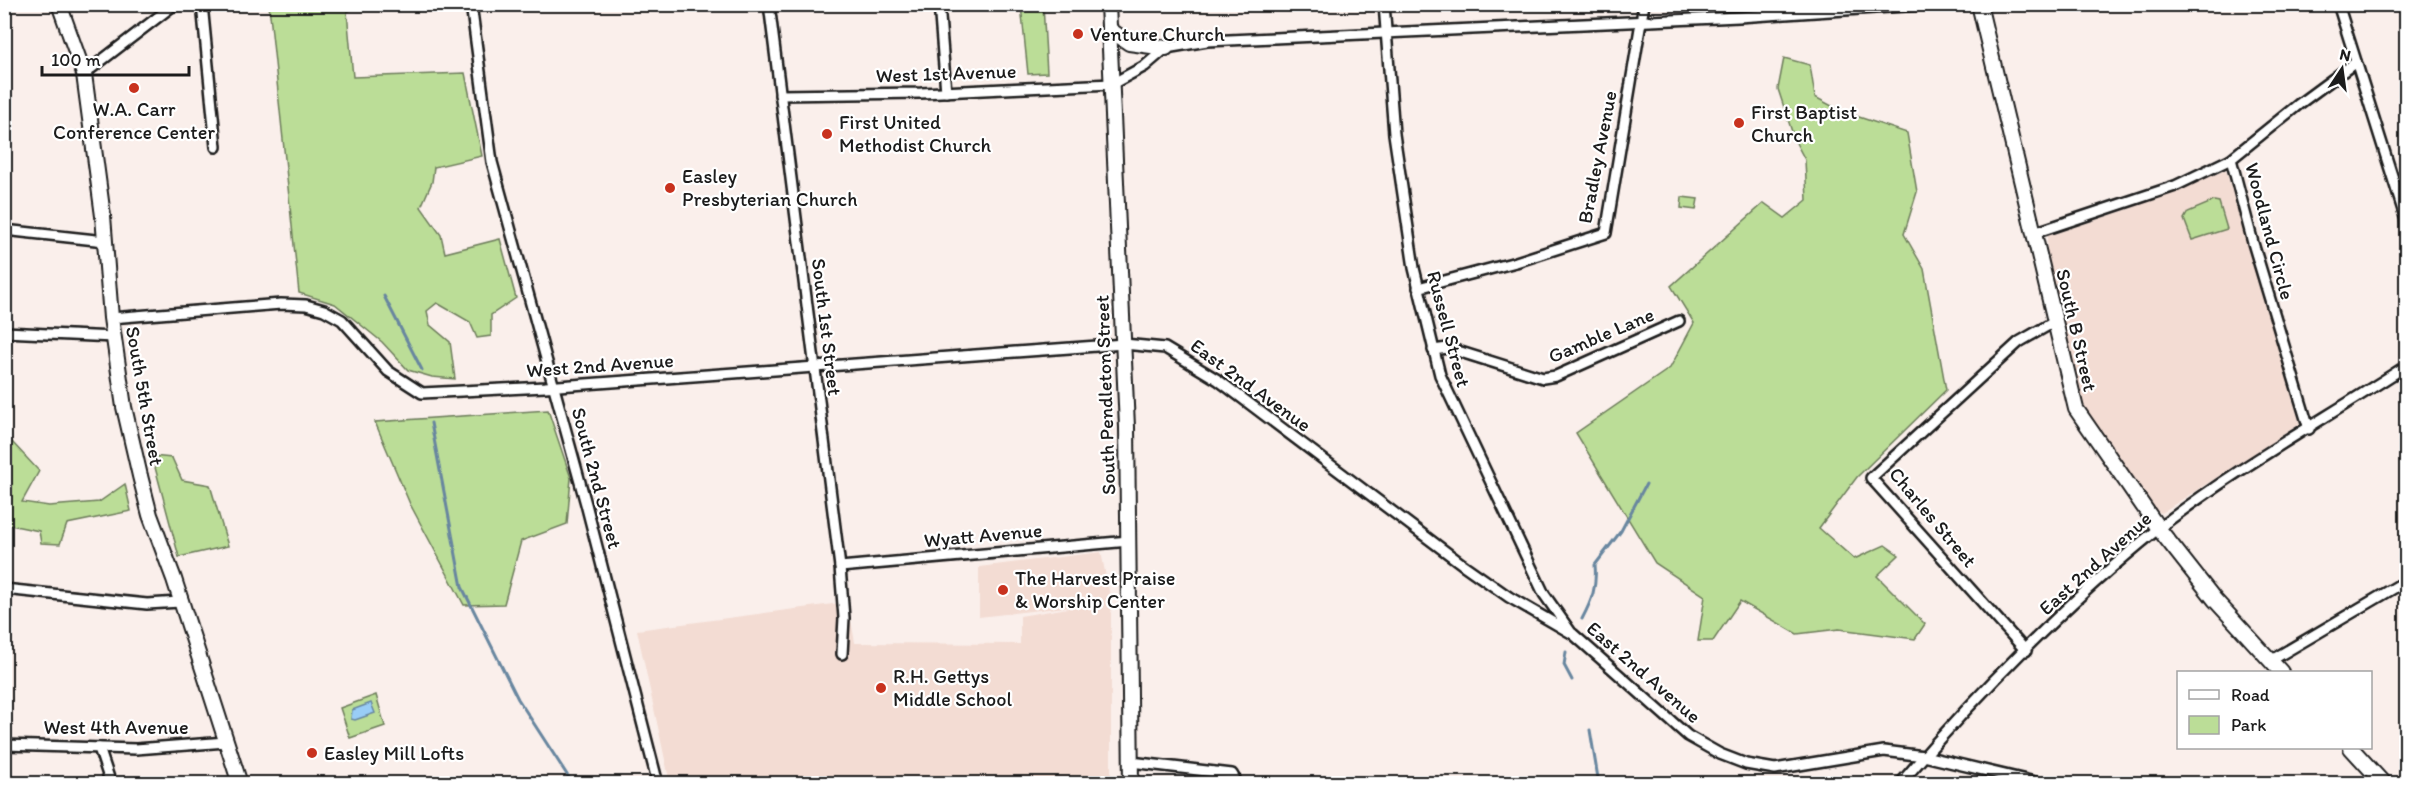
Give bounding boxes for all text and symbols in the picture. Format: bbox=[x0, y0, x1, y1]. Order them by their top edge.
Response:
place label: Venture Church bbox=[1090, 22, 1225, 46]
marker: Venture Church bbox=[1071, 27, 1085, 41]
scale bar bbox=[42, 39, 189, 77]
north arrow bbox=[2312, 39, 2372, 99]
text: N bbox=[2338, 44, 2353, 65]
text: 100 m bbox=[51, 49, 101, 71]
street label: West 1st Avenue bbox=[875, 59, 1017, 87]
marker: W.A. Carr Conference Center bbox=[127, 81, 141, 95]
street label: Bradley Avenue bbox=[1572, 89, 1622, 225]
place label: W.A. Carr Conference Center bbox=[53, 97, 215, 144]
place label: First Baptist Church bbox=[1751, 100, 1857, 147]
place label: First United Methodist Church bbox=[839, 110, 992, 157]
marker: First Baptist Church bbox=[1732, 116, 1746, 130]
marker: First United Methodist Church bbox=[820, 127, 834, 141]
street label: Woodland Circle bbox=[2240, 160, 2300, 302]
place label: Easley Presbyterian Church bbox=[682, 164, 857, 211]
marker: Easley Presbyterian Church bbox=[663, 181, 677, 195]
street label: South 1st Street bbox=[807, 257, 847, 397]
street label: South B Street bbox=[2051, 266, 2103, 394]
street label: Russell Street bbox=[1422, 268, 1476, 390]
street label: South Pendleton Street bbox=[1090, 295, 1120, 495]
street label: Gamble Lane bbox=[1545, 302, 1657, 368]
street label: South 5th Street bbox=[121, 324, 169, 468]
street label: East 2nd Avenue bbox=[1186, 333, 1316, 437]
street label: West 2nd Avenue bbox=[525, 348, 675, 382]
street label: South 2nd Street bbox=[567, 405, 627, 551]
street label: Charles Street bbox=[1884, 462, 1982, 572]
street label: East 2nd Avenue bbox=[2034, 506, 2156, 620]
street label: Wyatt Avenue bbox=[923, 518, 1043, 552]
place label: The Harvest Praise & Worship Center bbox=[1015, 566, 1175, 613]
marker: The Harvest Praise & Worship Center bbox=[996, 583, 1010, 597]
street label: East 2nd Avenue bbox=[1582, 616, 1706, 728]
place label: R.H. Gettys Middle School bbox=[893, 664, 1012, 711]
legend bbox=[2177, 671, 2372, 749]
marker: R.H. Gettys Middle School bbox=[874, 681, 888, 695]
text: Road bbox=[2231, 684, 2270, 706]
text: Park bbox=[2231, 714, 2266, 736]
street label: West 4th Avenue bbox=[43, 715, 189, 739]
place label: Easley Mill Lofts bbox=[324, 741, 464, 765]
marker: Easley Mill Lofts bbox=[305, 746, 319, 760]

